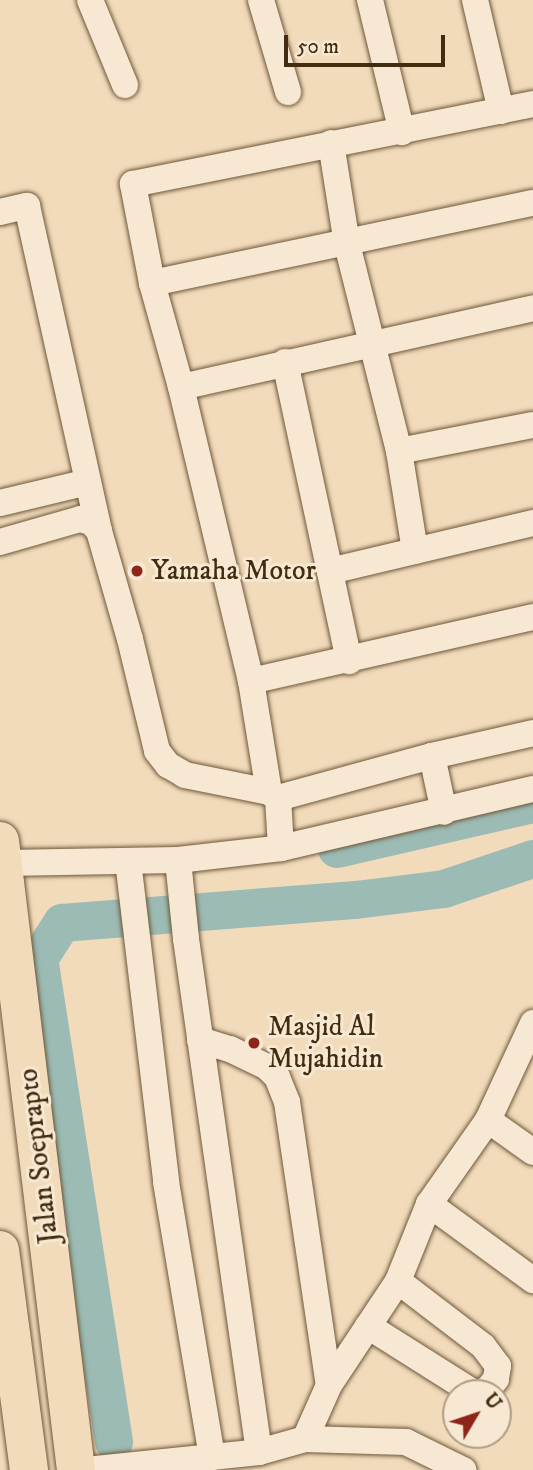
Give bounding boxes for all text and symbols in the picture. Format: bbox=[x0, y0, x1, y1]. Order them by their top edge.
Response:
scale bar bbox=[288, 21, 449, 65]
text: 50 m bbox=[297, 34, 339, 60]
place label: Yamaha Motor bbox=[151, 554, 316, 588]
marker: Yamaha Motor bbox=[129, 563, 145, 579]
place label: Masjid Al Mujahidin bbox=[268, 1010, 383, 1076]
marker: Masjid Al Mujahidin bbox=[246, 1035, 262, 1051]
street label: Jalan Soeprapto bbox=[12, 1067, 66, 1245]
north arrow bbox=[442, 1379, 512, 1449]
text: U bbox=[479, 1389, 506, 1415]

